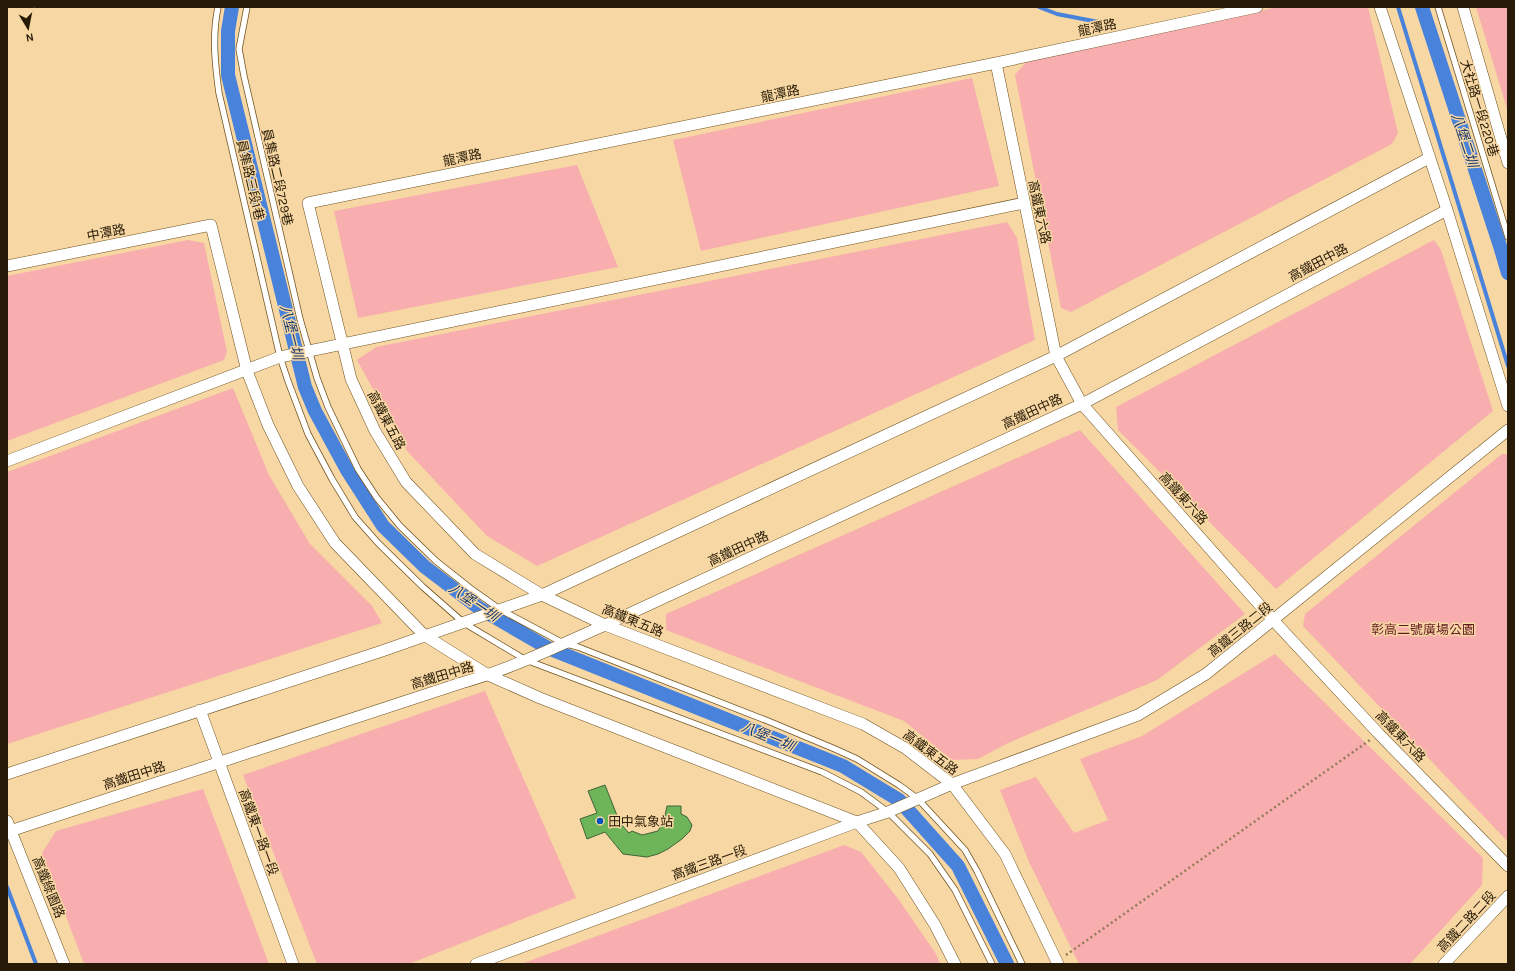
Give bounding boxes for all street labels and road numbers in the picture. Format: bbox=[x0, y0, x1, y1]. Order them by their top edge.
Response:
street label: 龍潭路 bbox=[1076, 16, 1118, 39]
street label: 大社路一段220巷 bbox=[1458, 58, 1501, 159]
street label: 龍潭路 bbox=[759, 82, 801, 105]
street label: 員集路二段729巷 bbox=[259, 127, 296, 227]
street label: 員集路三段1巷 bbox=[234, 138, 267, 222]
street label: 龍潭路 bbox=[441, 146, 483, 169]
street label: 高鐵東六路 bbox=[1025, 179, 1054, 245]
street label: 中潭路 bbox=[86, 221, 127, 244]
street label: 高鐵田中路 bbox=[1286, 241, 1350, 284]
street label: 高鐵東五路 bbox=[365, 388, 408, 452]
street label: 高鐵田中路 bbox=[1000, 391, 1065, 432]
street label: 高鐵東六路 bbox=[1156, 469, 1211, 528]
street label: 高鐵田中路 bbox=[706, 528, 771, 569]
street label: 高鐵三路二段 bbox=[1205, 599, 1275, 660]
street label: 高鐵東五路 bbox=[600, 601, 666, 640]
street label: 高鐵田中路 bbox=[409, 659, 475, 692]
street label: 高鐵東六路 bbox=[1373, 708, 1429, 765]
street label: 高鐵東五路 bbox=[900, 727, 961, 778]
street label: 高鐵田中路 bbox=[101, 758, 167, 793]
street label: 高鐵東一路一段 bbox=[236, 787, 281, 877]
street label: 高鐵三路一段 bbox=[670, 842, 748, 883]
street label: 高鐵綠園路 bbox=[29, 854, 68, 920]
street label: 高鐵二路二段 bbox=[1434, 888, 1498, 955]

